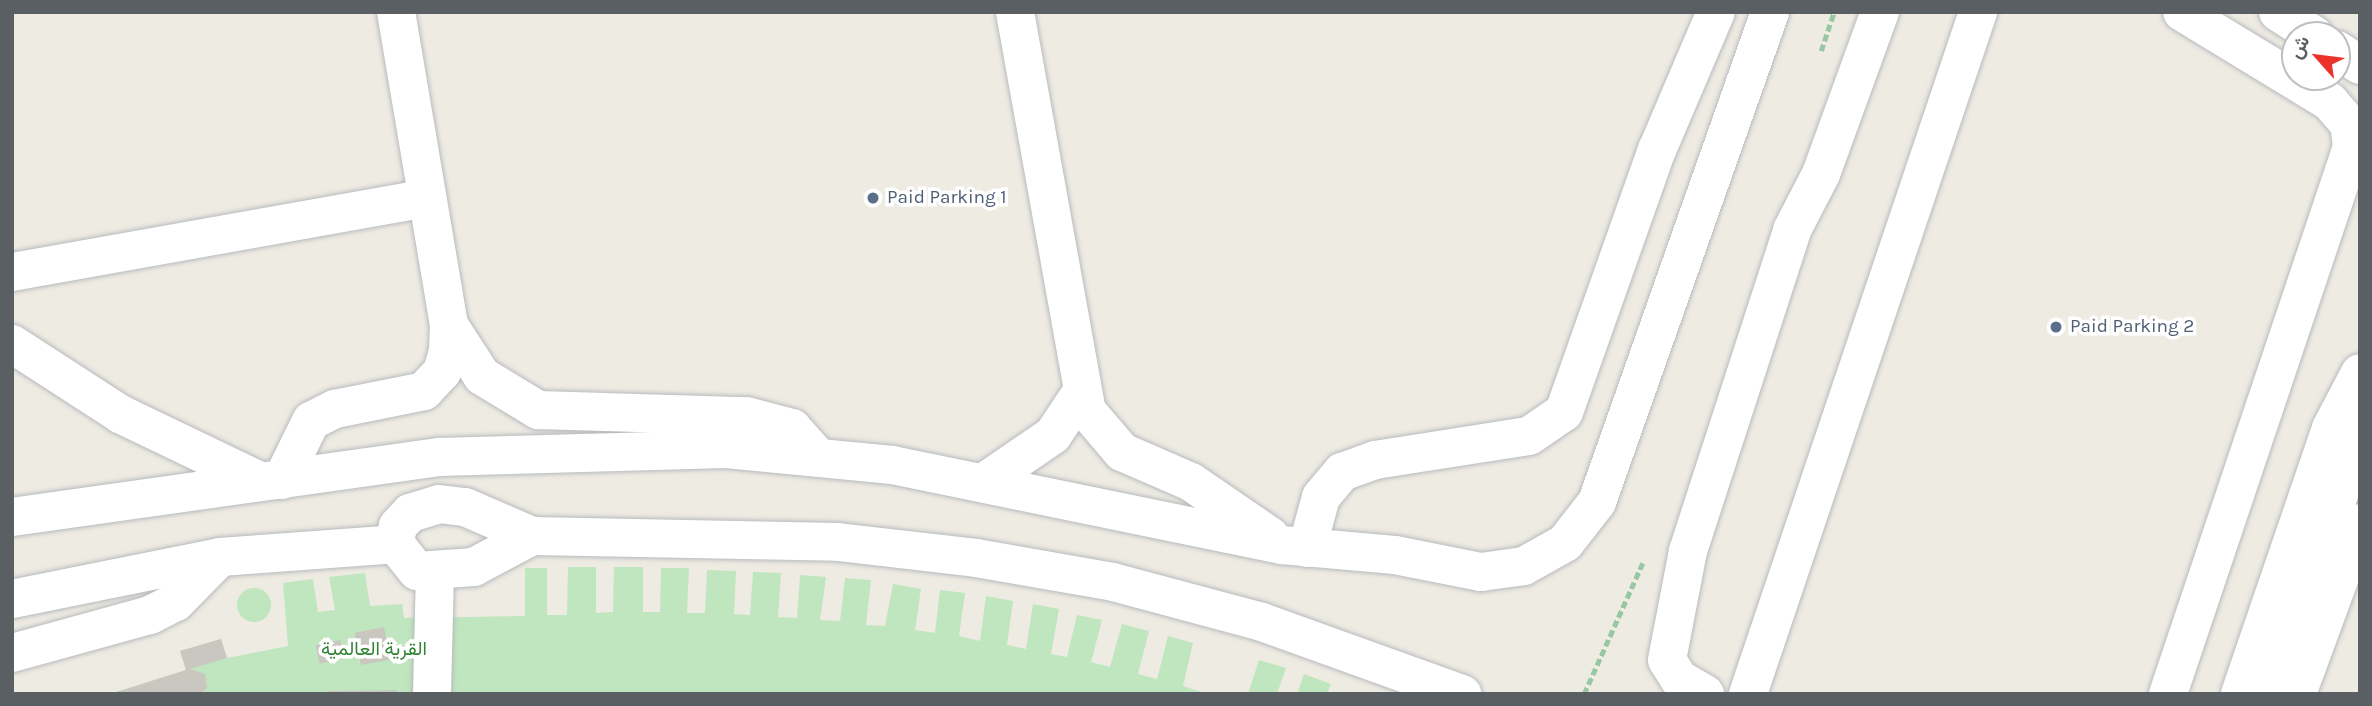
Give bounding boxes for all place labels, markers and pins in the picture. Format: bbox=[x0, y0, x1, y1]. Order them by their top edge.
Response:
place label: Paid Parking 1 bbox=[887, 187, 1007, 209]
marker: Paid Parking 1 bbox=[865, 190, 881, 206]
place label: Paid Parking 2 bbox=[2070, 316, 2194, 338]
marker: Paid Parking 2 bbox=[2048, 319, 2064, 335]

